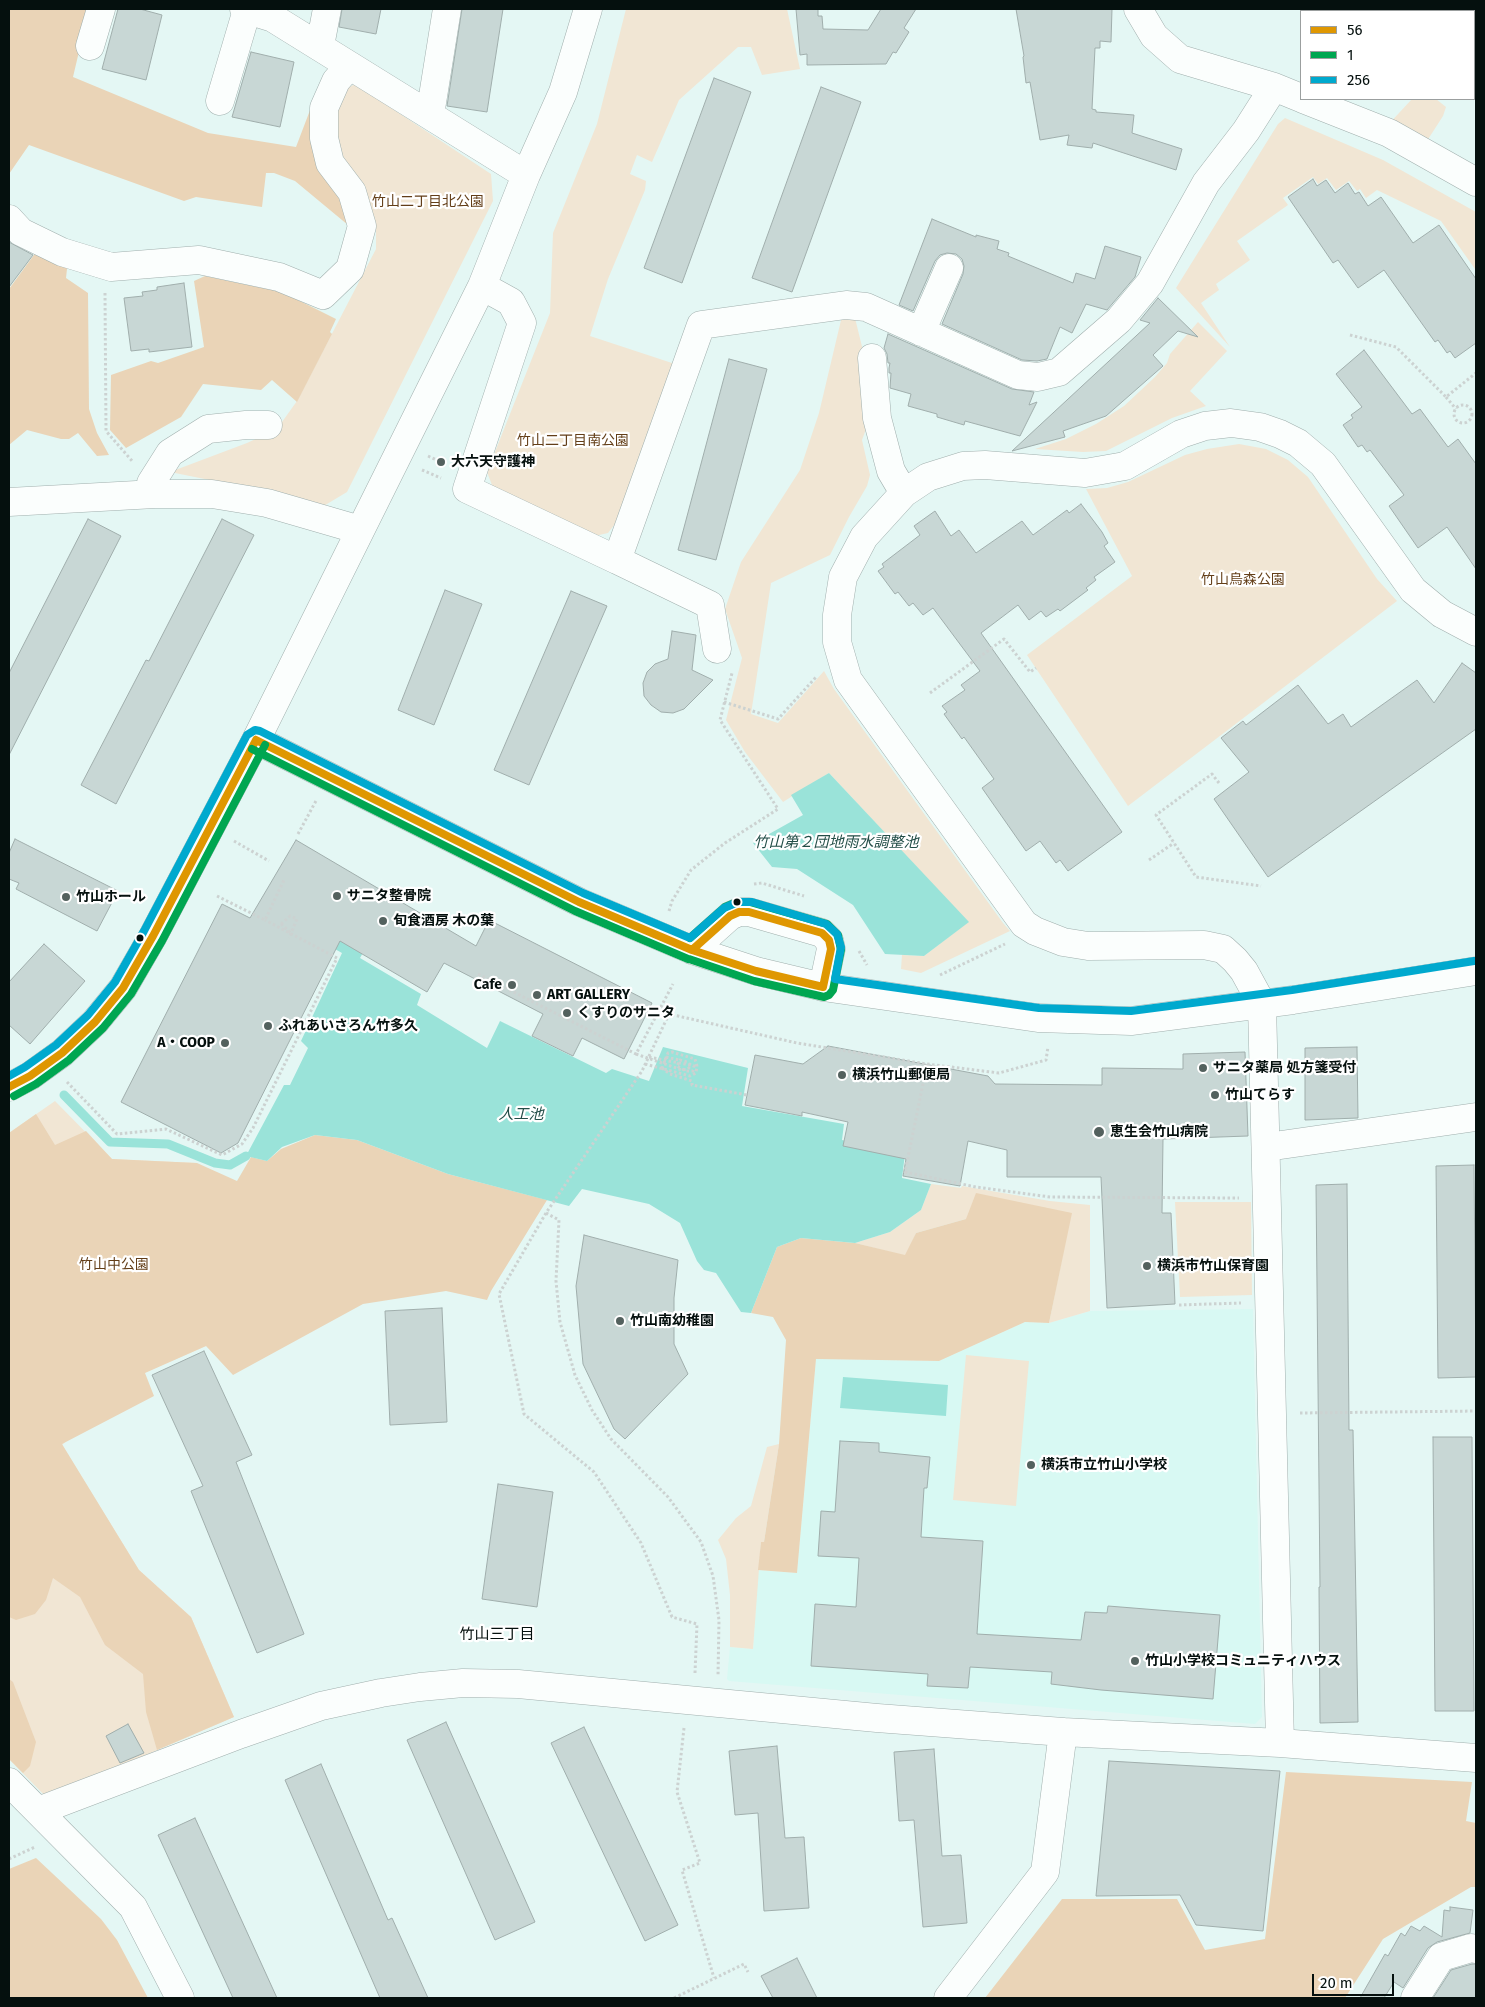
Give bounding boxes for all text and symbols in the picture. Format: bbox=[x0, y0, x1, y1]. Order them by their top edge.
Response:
legend bbox=[1300, 10, 1475, 100]
text: 56 bbox=[1347, 21, 1363, 39]
text: 1 bbox=[1347, 46, 1354, 64]
text: 256 bbox=[1347, 71, 1370, 89]
park label: 竹山二丁目北公園 bbox=[372, 194, 484, 210]
park label: 竹山二丁目南公園 bbox=[517, 433, 629, 449]
place label: 大六天守護神 bbox=[451, 454, 535, 470]
marker: 大六天守護神 bbox=[435, 456, 447, 468]
park label: 竹山烏森公園 bbox=[1201, 572, 1285, 588]
water label: 竹山第２団地雨水調整池 bbox=[754, 834, 918, 852]
place label: サニタ整骨院 bbox=[347, 888, 431, 904]
place label: 竹山ホール bbox=[76, 889, 146, 905]
marker: サニタ整骨院 bbox=[331, 890, 343, 902]
marker: 竹山ホール bbox=[60, 891, 72, 903]
unlabelled marker bbox=[732, 897, 742, 907]
place label: 旬食酒房 木の葉 bbox=[393, 913, 494, 929]
marker: 旬食酒房 木の葉 bbox=[377, 915, 389, 927]
unlabelled marker bbox=[135, 933, 145, 943]
place label: Cafe bbox=[474, 977, 502, 993]
marker: Cafe bbox=[506, 979, 518, 991]
place label: ART GALLERY bbox=[547, 987, 630, 1003]
marker: ART GALLERY bbox=[531, 989, 543, 1001]
place label: くすりのサニタ bbox=[577, 1005, 675, 1021]
marker: くすりのサニタ bbox=[561, 1007, 573, 1019]
place label: ふれあいさろん竹多久 bbox=[278, 1018, 418, 1034]
marker: ふれあいさろん竹多久 bbox=[262, 1020, 274, 1032]
place label: A・COOP bbox=[157, 1035, 215, 1051]
marker: A・COOP bbox=[219, 1037, 231, 1049]
place label: サニタ薬局 処方箋受付 bbox=[1213, 1060, 1356, 1076]
marker: サニタ薬局 処方箋受付 bbox=[1197, 1062, 1209, 1074]
place label: 横浜竹山郵便局 bbox=[852, 1067, 950, 1083]
marker: 横浜竹山郵便局 bbox=[836, 1069, 848, 1081]
place label: 竹山てらす bbox=[1225, 1087, 1295, 1103]
marker: 竹山てらす bbox=[1209, 1089, 1221, 1101]
water label: 人工池 bbox=[499, 1106, 543, 1124]
place label: 恵生会竹山病院 bbox=[1110, 1124, 1208, 1140]
marker: 恵生会竹山病院 bbox=[1092, 1125, 1106, 1139]
park label: 竹山中公園 bbox=[79, 1257, 149, 1273]
place label: 横浜市竹山保育園 bbox=[1157, 1258, 1269, 1274]
marker: 横浜市竹山保育園 bbox=[1141, 1260, 1153, 1272]
place label: 竹山南幼稚園 bbox=[630, 1313, 714, 1329]
marker: 竹山南幼稚園 bbox=[614, 1315, 626, 1327]
place label: 横浜市立竹山小学校 bbox=[1041, 1457, 1167, 1473]
marker: 横浜市立竹山小学校 bbox=[1025, 1459, 1037, 1471]
district label: 竹山三丁目 bbox=[460, 1626, 534, 1644]
place label: 竹山小学校コミュニティハウス bbox=[1145, 1653, 1341, 1669]
marker: 竹山小学校コミュニティハウス bbox=[1129, 1655, 1141, 1667]
scale bar bbox=[1315, 1964, 1398, 1996]
text: 20 m bbox=[1320, 1974, 1353, 1992]

